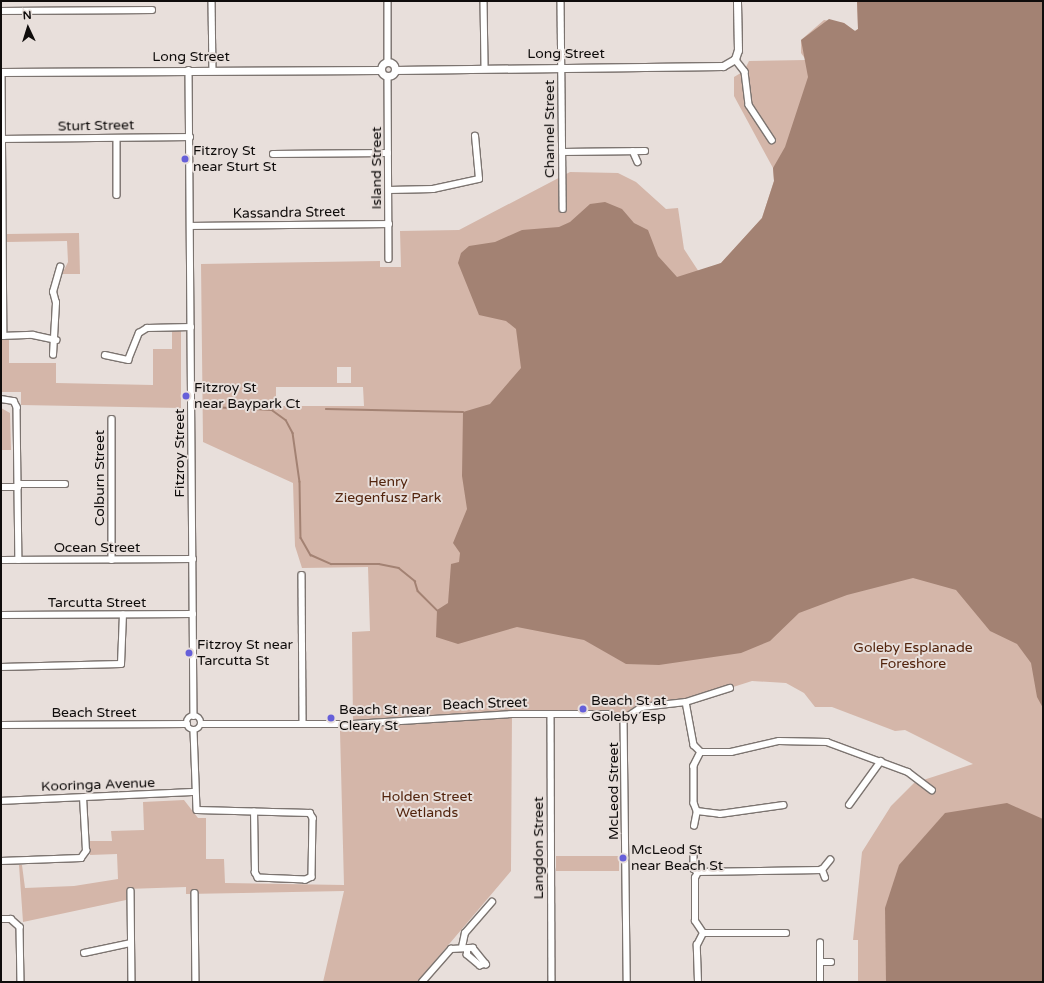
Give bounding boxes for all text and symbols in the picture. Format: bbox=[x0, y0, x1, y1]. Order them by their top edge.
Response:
north arrow bbox=[8, 8, 48, 48]
text: N bbox=[22, 9, 32, 22]
street label: Long Street bbox=[527, 46, 605, 62]
street label: Long Street bbox=[152, 49, 230, 65]
street label: Channel Street bbox=[542, 80, 558, 178]
street label: Sturt Street bbox=[58, 117, 134, 135]
street label: Island Street bbox=[369, 127, 385, 209]
place label: Fitzroy St near Sturt St bbox=[193, 143, 277, 176]
marker: Fitzroy St near Sturt St bbox=[180, 154, 190, 164]
street label: Kassandra Street bbox=[232, 204, 346, 222]
place label: Fitzroy St near Baypark Ct bbox=[194, 380, 300, 412]
marker: Fitzroy St near Baypark Ct bbox=[181, 391, 191, 401]
street label: Fitzroy Street bbox=[172, 409, 188, 497]
street label: Colburn Street bbox=[92, 430, 108, 526]
park label: Henry Ziegenfusz Park bbox=[335, 474, 441, 506]
street label: Ocean Street bbox=[54, 540, 140, 556]
street label: Tarcutta Street bbox=[48, 595, 146, 611]
place label: Fitzroy St near Tarcutta St bbox=[197, 637, 293, 670]
park label: Goleby Esplanade Foreshore bbox=[853, 640, 973, 672]
marker: Fitzroy St near Tarcutta St bbox=[184, 648, 194, 658]
place label: Beach St at Goleby Esp bbox=[591, 693, 666, 726]
street label: Beach Street bbox=[442, 694, 528, 714]
place label: Beach St near Cleary St bbox=[339, 702, 431, 734]
marker: Beach St at Goleby Esp bbox=[578, 704, 588, 714]
street label: Beach Street bbox=[51, 705, 137, 721]
marker: Beach St near Cleary St bbox=[326, 713, 336, 723]
street label: McLeod Street bbox=[606, 742, 622, 840]
street label: Kooringa Avenue bbox=[41, 775, 155, 795]
park label: Holden Street Wetlands bbox=[381, 789, 473, 822]
street label: Langdon Street bbox=[531, 797, 547, 899]
place label: McLeod St near Beach St bbox=[631, 842, 723, 874]
marker: McLeod St near Beach St bbox=[618, 853, 628, 863]

